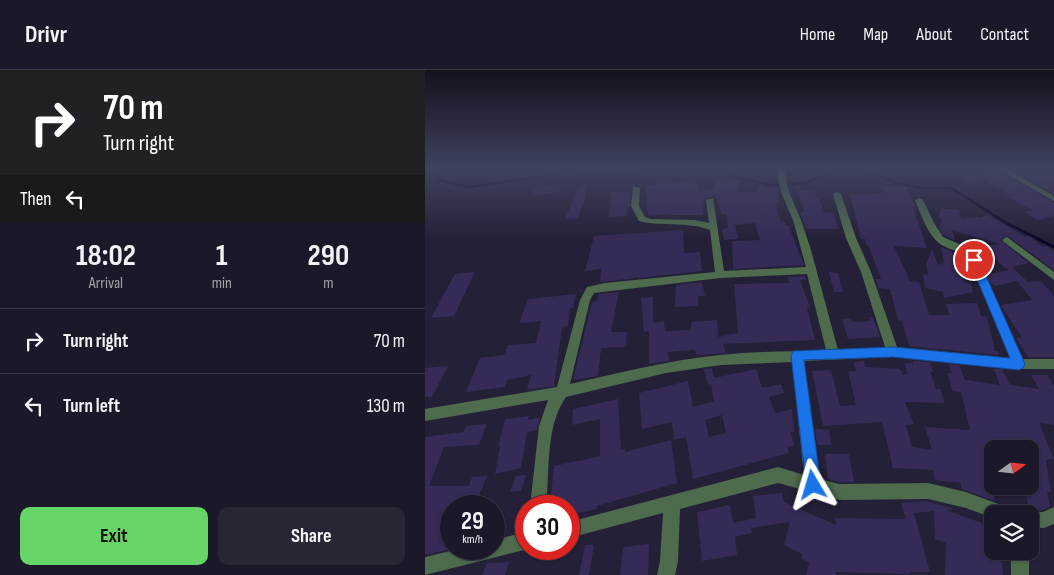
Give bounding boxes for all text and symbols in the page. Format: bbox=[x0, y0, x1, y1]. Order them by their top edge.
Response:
text: Drivr bbox=[25, 20, 67, 49]
text: Home bbox=[800, 24, 835, 45]
text: Map bbox=[863, 24, 888, 45]
text: About bbox=[916, 24, 952, 45]
text: Contact bbox=[980, 24, 1029, 45]
text: 70 m bbox=[103, 87, 163, 130]
icon: right bbox=[20, 90, 85, 155]
text: Turn right bbox=[103, 130, 174, 157]
icon: left bbox=[61, 185, 89, 213]
text: Then bbox=[20, 188, 51, 211]
text: 18:02 bbox=[76, 238, 136, 274]
text: 1 bbox=[216, 238, 228, 274]
text: 290 bbox=[308, 238, 349, 274]
pin bbox=[953, 239, 995, 281]
icon: arrive bbox=[960, 246, 988, 274]
text: Arrival bbox=[89, 274, 123, 293]
text: min bbox=[212, 274, 232, 293]
text: m bbox=[323, 274, 334, 293]
icon: right bbox=[20, 327, 48, 355]
text: Turn right bbox=[63, 330, 128, 353]
text: 70 m bbox=[374, 330, 405, 353]
icon: left bbox=[20, 392, 48, 420]
text: Turn left bbox=[63, 395, 120, 418]
text: 130 m bbox=[367, 395, 405, 418]
north arrow bbox=[984, 440, 1039, 495]
map controls bbox=[984, 440, 1039, 560]
position arrow bbox=[786, 458, 838, 510]
speed limit sign: 30 bbox=[515, 495, 580, 560]
button: layers bbox=[984, 505, 1039, 560]
text: 29 bbox=[461, 506, 484, 537]
button: Exit bbox=[20, 507, 208, 565]
button: Share bbox=[218, 507, 405, 565]
text: km/h bbox=[462, 532, 483, 547]

